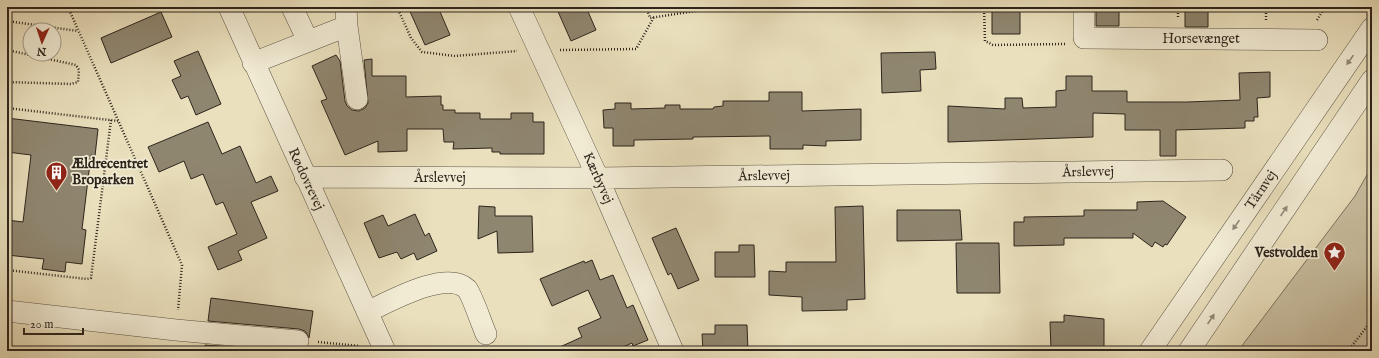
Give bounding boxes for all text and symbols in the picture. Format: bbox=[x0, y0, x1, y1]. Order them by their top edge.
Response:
north arrow bbox=[22, 22, 62, 62]
street label: Horsevænget bbox=[1162, 30, 1240, 48]
text: N bbox=[36, 44, 48, 58]
one-way arrow bbox=[1346, 55, 1354, 66]
street label: Rødovrevej bbox=[284, 145, 328, 213]
street label: Kærbyvej bbox=[579, 149, 617, 207]
place label: Ældrecentret Broparken bbox=[71, 155, 148, 189]
building icon: Ældrecentret Broparken bbox=[44, 159, 70, 192]
street label: Årslevvej bbox=[1061, 162, 1114, 181]
street label: Årslevvej bbox=[737, 166, 790, 185]
street label: Tårnvej bbox=[1241, 167, 1281, 213]
street label: Årslevvej bbox=[413, 168, 466, 187]
one-way arrow bbox=[1280, 206, 1288, 217]
one-way arrow bbox=[1232, 220, 1240, 230]
place icon: Vestvolden bbox=[1321, 240, 1347, 273]
place label: Vestvolden bbox=[1254, 244, 1319, 262]
scale bar bbox=[24, 310, 83, 336]
one-way arrow bbox=[1207, 314, 1215, 324]
text: 20 m bbox=[30, 317, 53, 332]

